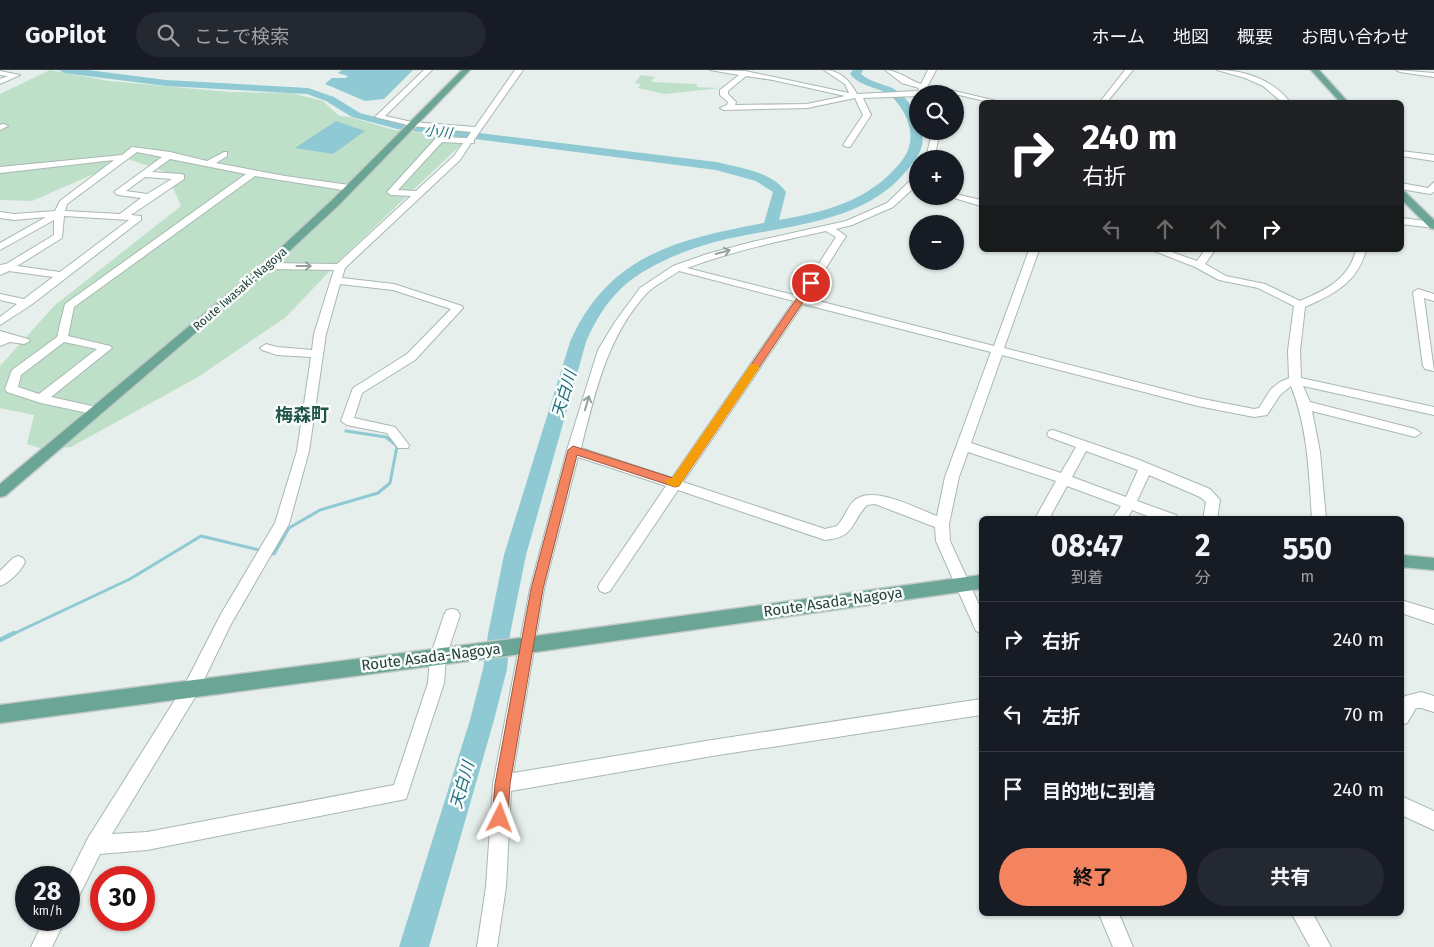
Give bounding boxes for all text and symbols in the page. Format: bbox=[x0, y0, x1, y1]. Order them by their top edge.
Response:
search box bbox=[136, 12, 486, 57]
text: GoPilot bbox=[25, 21, 106, 49]
icon: search bbox=[154, 21, 182, 49]
text: ここで検索 bbox=[194, 25, 289, 48]
text: ホーム bbox=[1092, 26, 1145, 48]
text: 地図 bbox=[1173, 26, 1209, 48]
text: 概要 bbox=[1237, 26, 1273, 48]
text: お問い合わせ bbox=[1301, 26, 1409, 48]
map controls bbox=[909, 85, 964, 270]
button: search bbox=[909, 85, 964, 140]
text: 240 m bbox=[1082, 116, 1177, 158]
icon: right bbox=[999, 120, 1064, 185]
water label: 小川 bbox=[423, 122, 455, 142]
button: + bbox=[909, 150, 964, 205]
text: 右折 bbox=[1082, 163, 1126, 190]
button: − bbox=[909, 215, 964, 270]
icon: left bbox=[1098, 215, 1126, 243]
icon: ahead bbox=[1151, 215, 1179, 243]
icon: ahead bbox=[1204, 215, 1232, 243]
icon: right bbox=[1257, 215, 1285, 243]
street label: Route Iwasaki-Nagoya bbox=[190, 244, 290, 334]
one-way arrow bbox=[714, 247, 730, 257]
one-way arrow bbox=[296, 261, 312, 271]
pin bbox=[790, 262, 832, 304]
icon: arrive bbox=[797, 269, 825, 297]
water label: 天白川 bbox=[548, 366, 581, 420]
one-way arrow bbox=[582, 395, 592, 411]
district label: 梅森町 bbox=[275, 404, 329, 426]
text: 08:47 bbox=[1051, 528, 1123, 564]
text: 2 bbox=[1195, 528, 1211, 564]
text: 550 bbox=[1283, 531, 1332, 567]
text: m bbox=[1301, 567, 1314, 586]
text: 到着 bbox=[1071, 568, 1103, 587]
text: 分 bbox=[1195, 568, 1211, 587]
street label: Route Asada-Nagoya bbox=[762, 583, 904, 621]
icon: right bbox=[999, 625, 1027, 653]
text: 240 m bbox=[1333, 628, 1384, 651]
text: 右折 bbox=[1042, 630, 1080, 653]
street label: Route Asada-Nagoya bbox=[360, 640, 502, 674]
icon: left bbox=[999, 700, 1027, 728]
text: 70 m bbox=[1344, 703, 1384, 726]
text: 左折 bbox=[1042, 705, 1080, 728]
water label: 天白川 bbox=[446, 757, 478, 811]
icon: arrive bbox=[999, 775, 1027, 803]
text: 240 m bbox=[1333, 778, 1384, 801]
text: 目的地に到着 bbox=[1042, 780, 1156, 803]
position arrow bbox=[473, 791, 525, 843]
button: 終了 bbox=[999, 848, 1187, 906]
button: 共有 bbox=[1197, 848, 1384, 906]
speed limit sign: 30 bbox=[90, 866, 155, 931]
text: 28 bbox=[34, 877, 61, 907]
text: km/h bbox=[33, 904, 62, 918]

